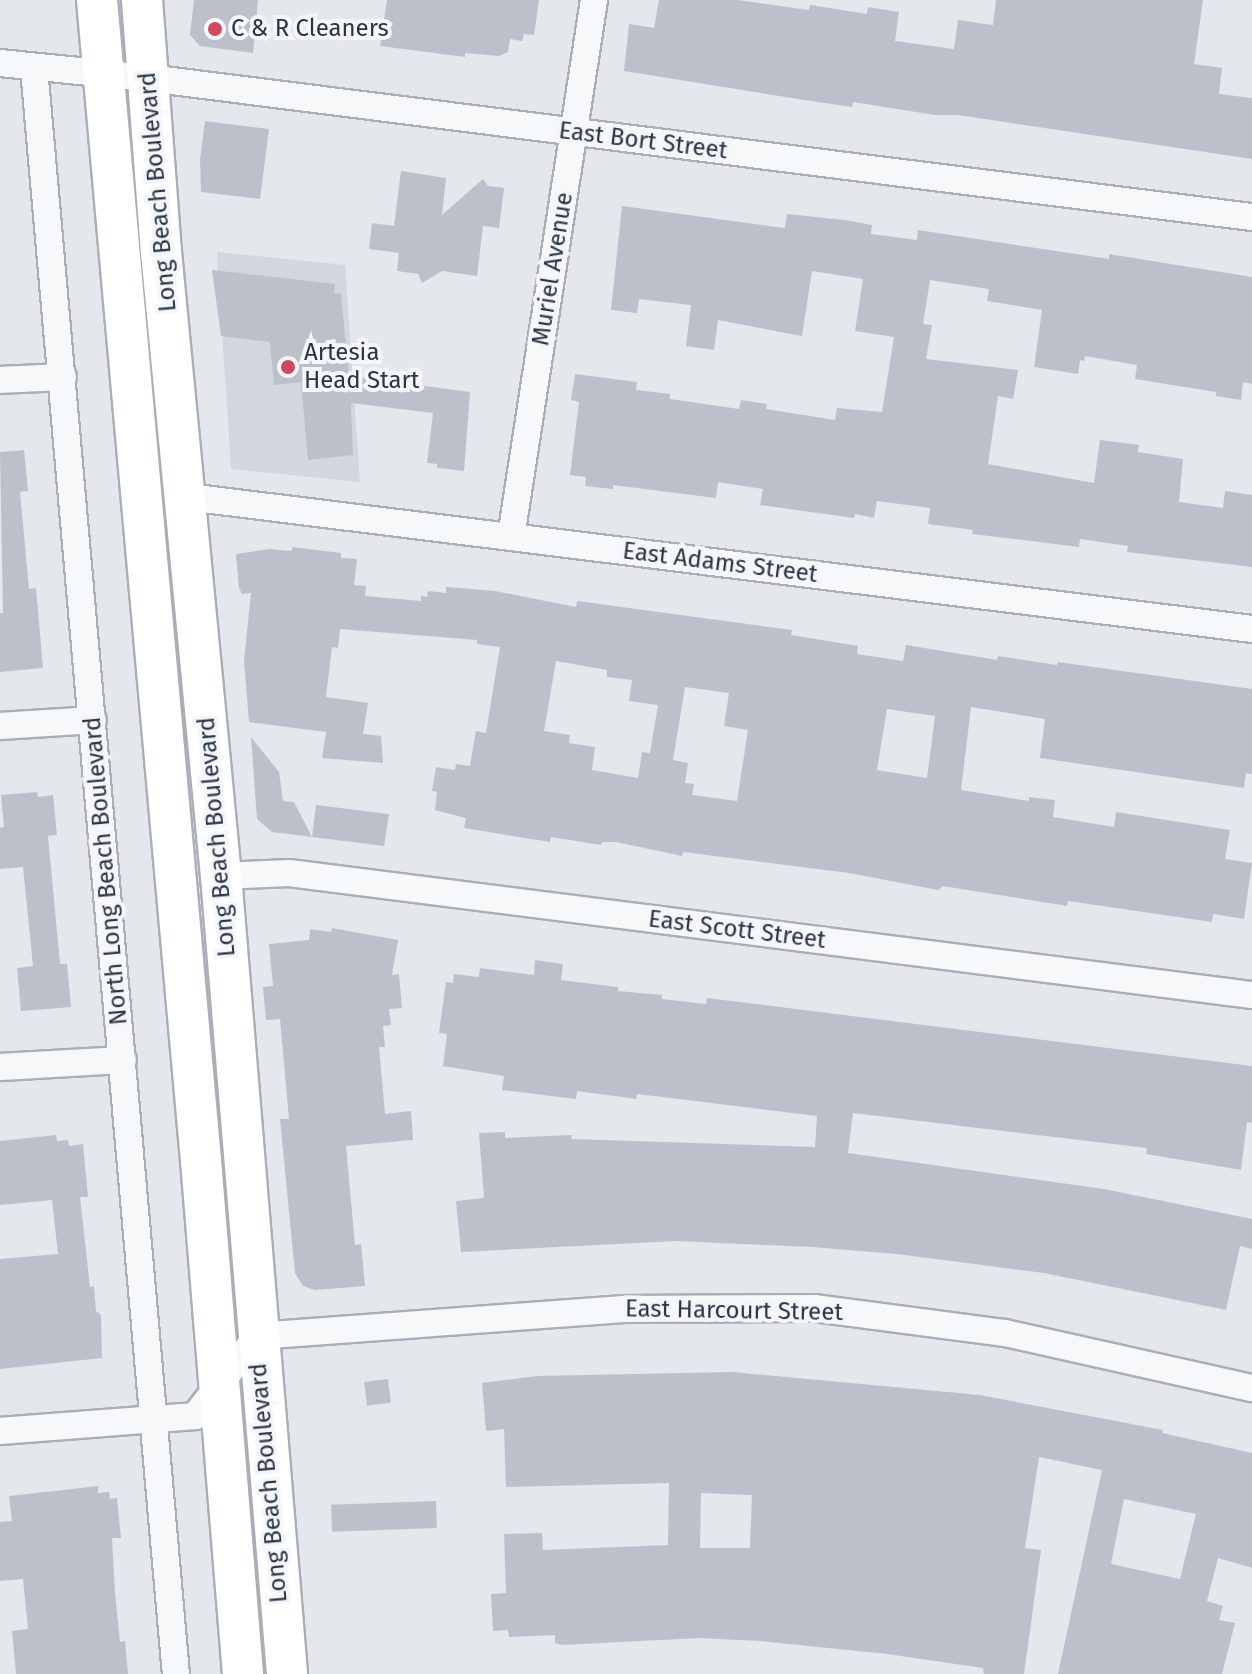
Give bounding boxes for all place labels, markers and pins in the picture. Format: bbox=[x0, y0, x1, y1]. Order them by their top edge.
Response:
place label: C & R Cleaners bbox=[231, 15, 389, 43]
marker: C & R Cleaners bbox=[206, 20, 224, 38]
place label: Artesia Head Start bbox=[304, 339, 419, 395]
marker: Artesia Head Start bbox=[279, 358, 297, 376]

